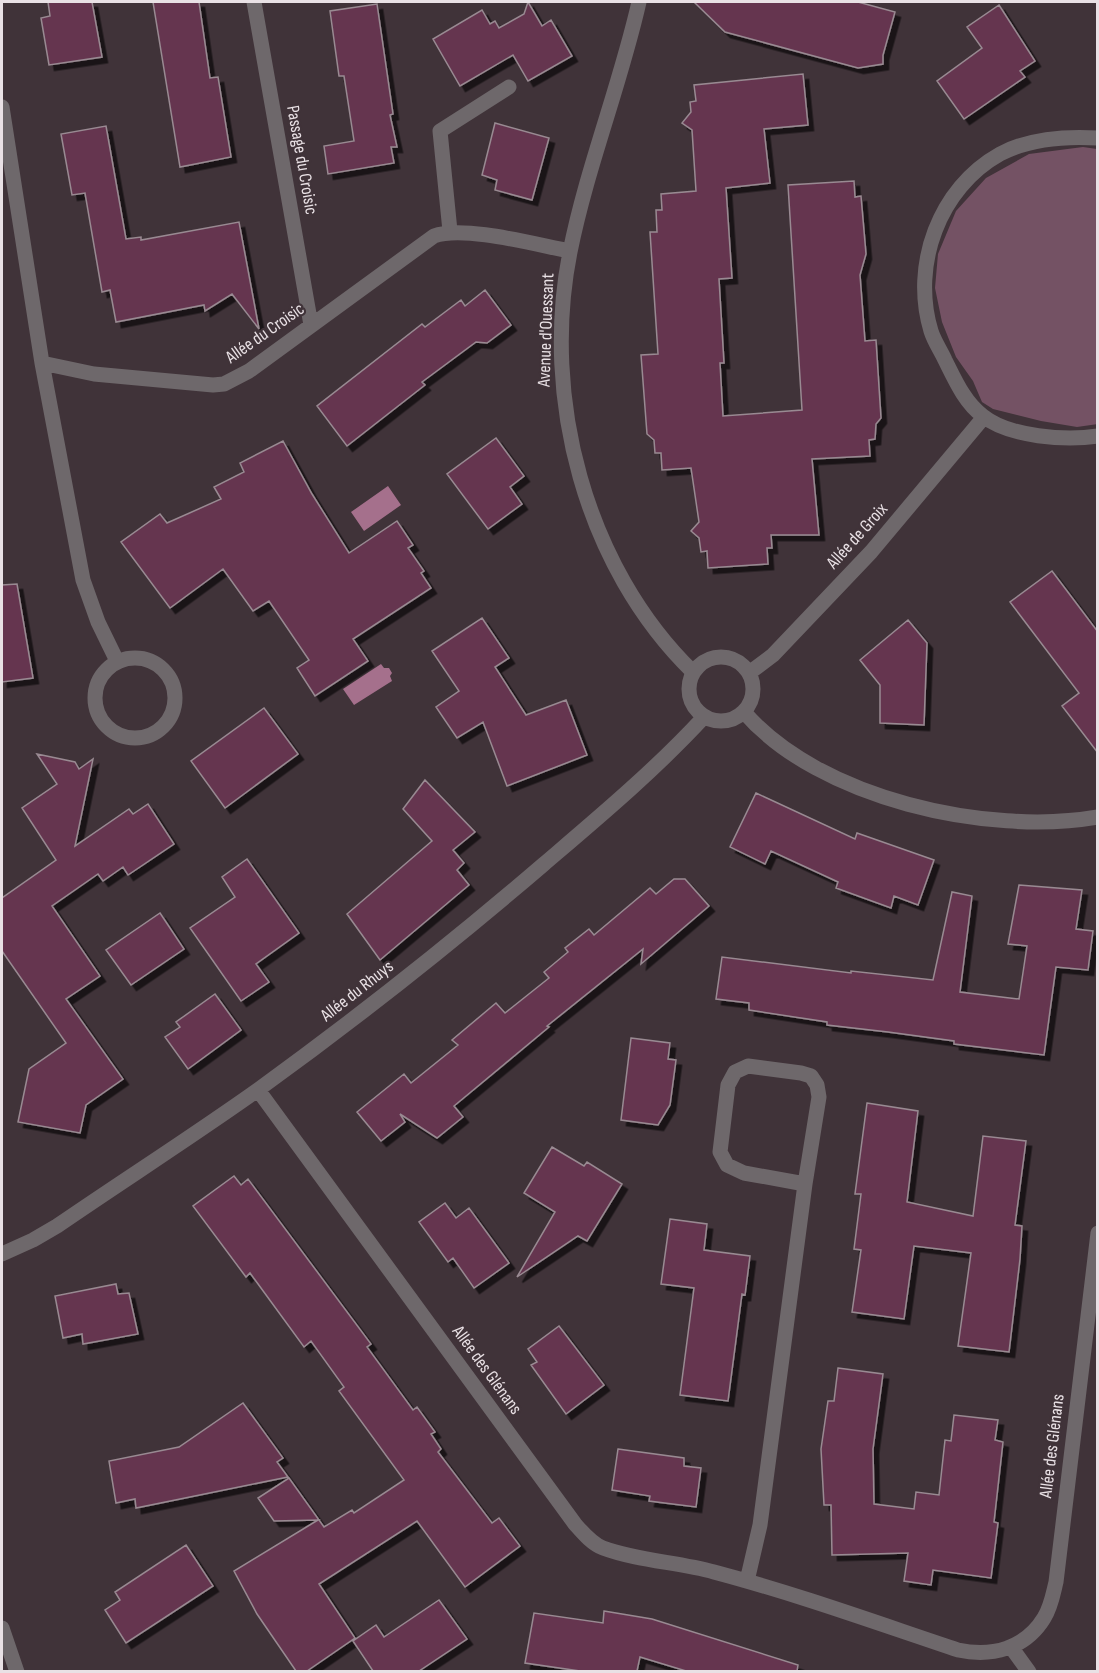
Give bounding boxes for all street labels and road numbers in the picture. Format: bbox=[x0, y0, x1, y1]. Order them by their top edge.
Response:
street label: Passage du Croisic bbox=[282, 104, 322, 216]
street label: Avenue d'Ouessant bbox=[533, 272, 558, 388]
street label: Allée du Croisic bbox=[221, 298, 308, 368]
street label: Allée de Groix bbox=[821, 499, 892, 574]
street label: Allée du Rhuys bbox=[316, 956, 398, 1027]
street label: Allée des Glénans bbox=[447, 1321, 526, 1418]
street label: Allée des Glénans bbox=[1035, 1393, 1069, 1500]

